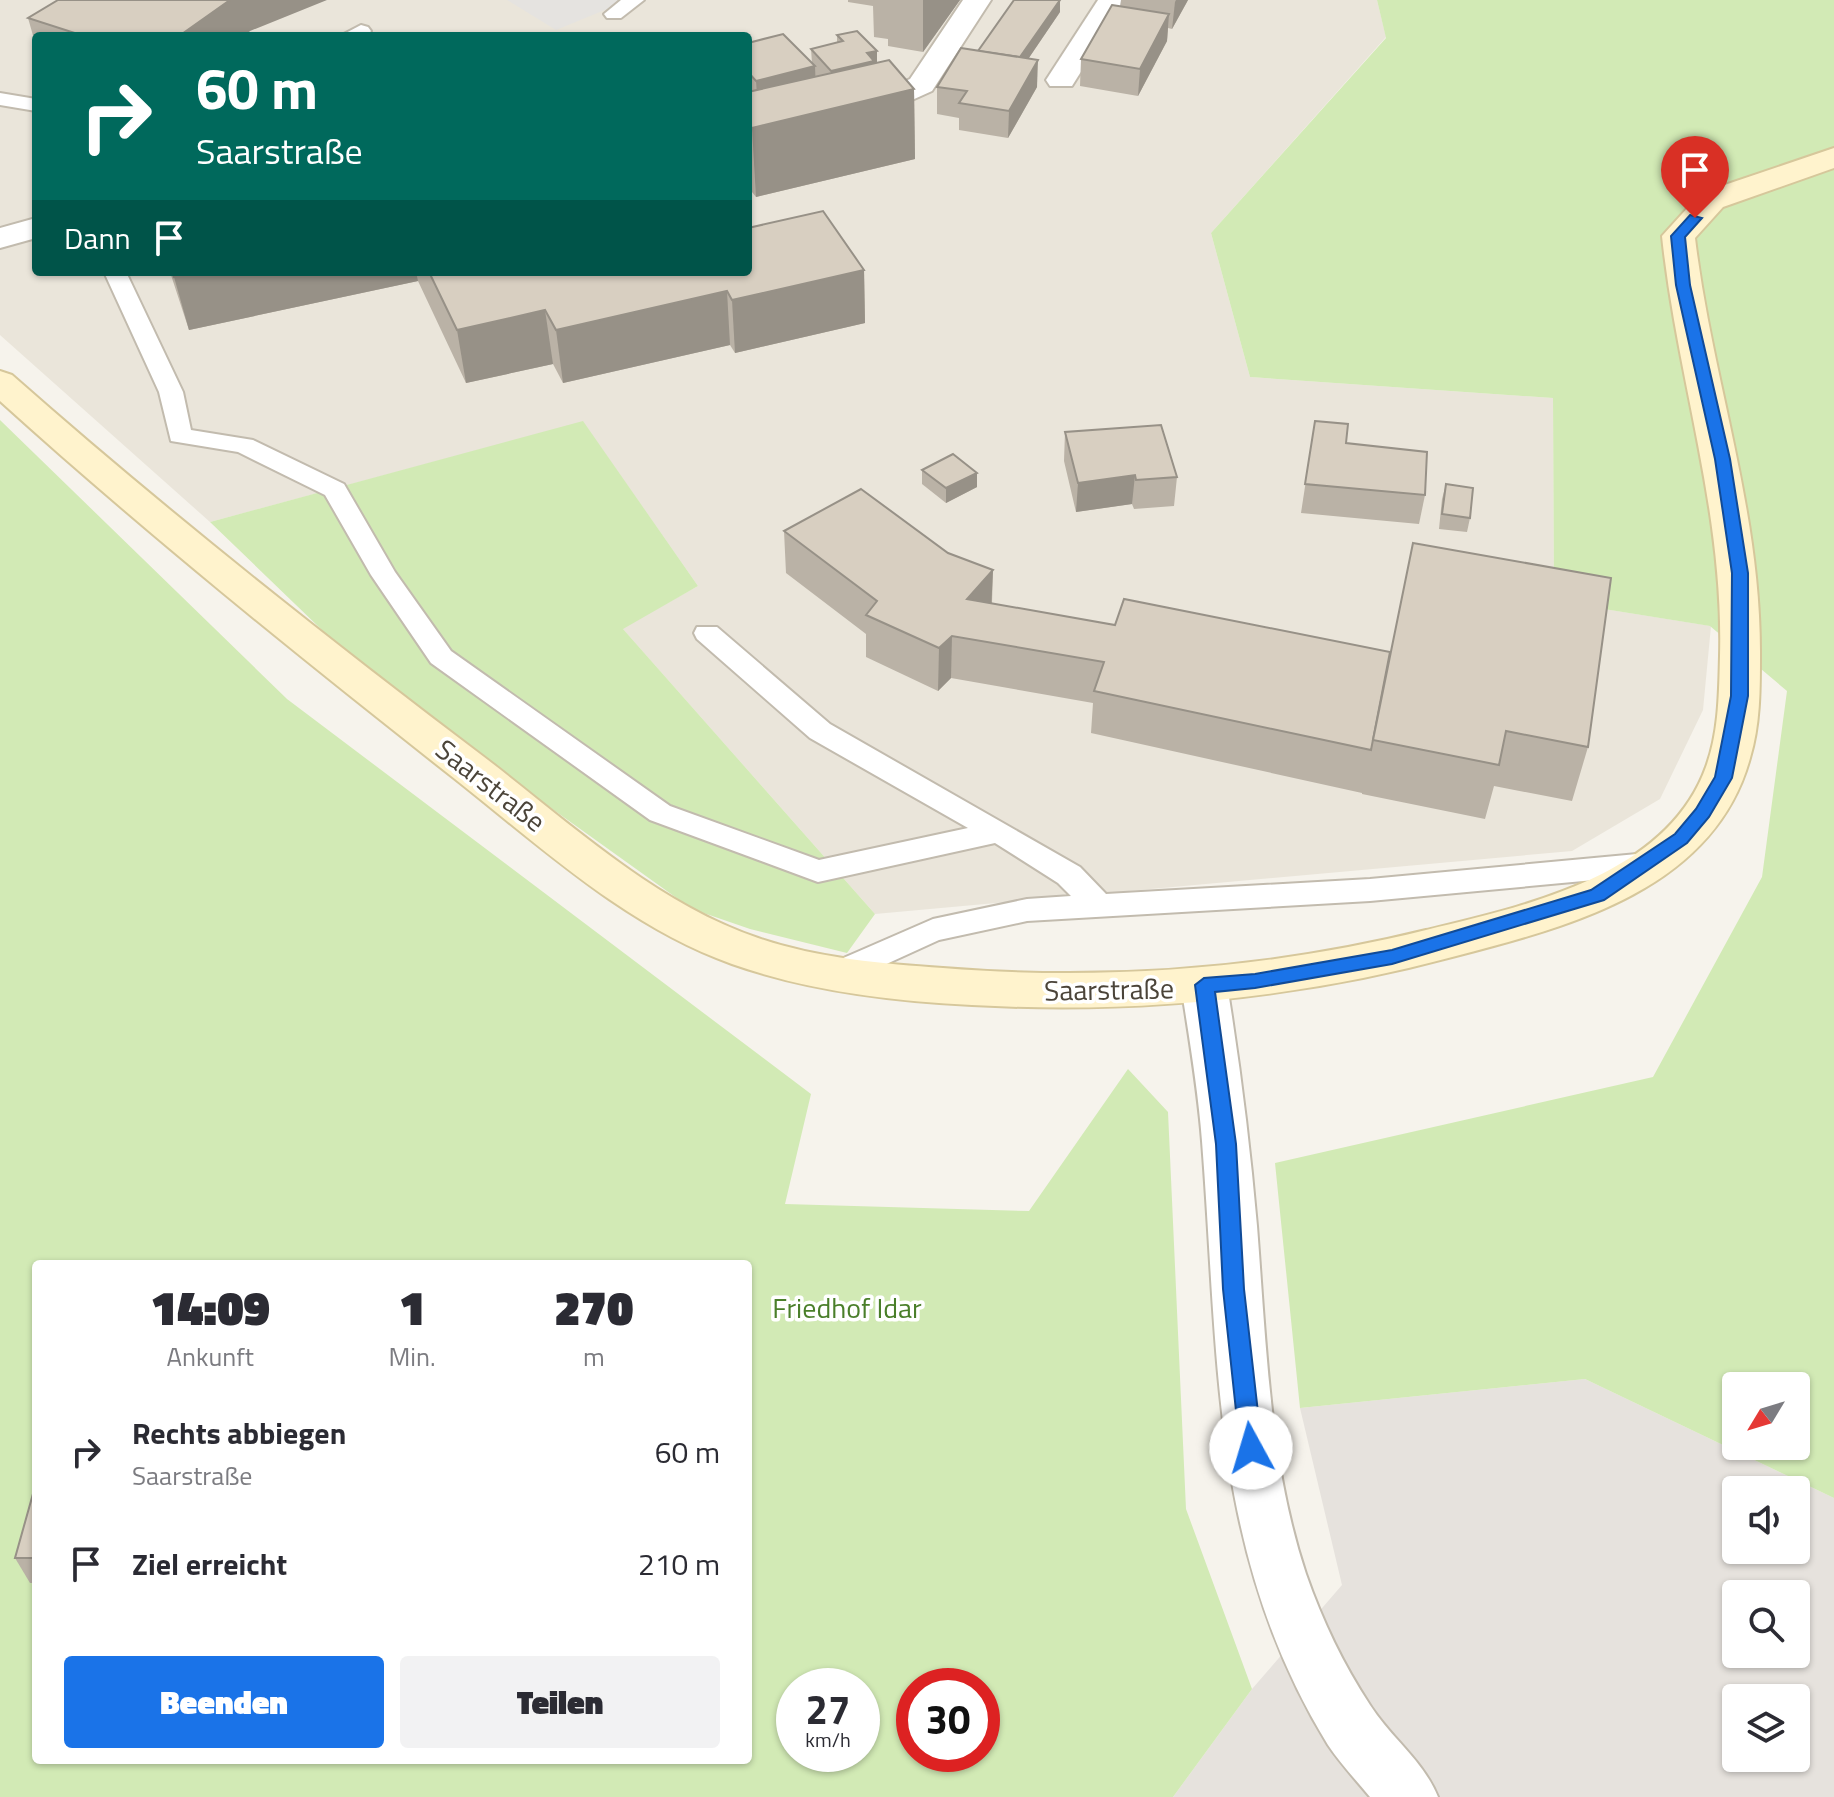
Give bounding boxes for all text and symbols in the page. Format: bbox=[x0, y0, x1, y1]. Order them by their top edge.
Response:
text: 60 m bbox=[196, 46, 318, 131]
icon: right bbox=[64, 64, 168, 168]
text: Saarstraße bbox=[196, 123, 363, 178]
pin bbox=[1661, 136, 1729, 218]
icon: arrive bbox=[1673, 148, 1717, 192]
text: Dann bbox=[64, 215, 131, 261]
icon: arrive bbox=[147, 216, 191, 260]
street label: Saarstraße bbox=[427, 728, 555, 842]
street label: Saarstraße bbox=[1044, 966, 1174, 1012]
text: 14:09 bbox=[151, 1271, 270, 1344]
text: 1 bbox=[399, 1271, 425, 1344]
text: 270 bbox=[554, 1271, 633, 1344]
park label: Friedhof Idar bbox=[772, 1286, 922, 1329]
text: Ankunft bbox=[167, 1337, 254, 1376]
text: Min. bbox=[389, 1337, 436, 1376]
text: m bbox=[583, 1337, 605, 1376]
north arrow bbox=[1722, 1372, 1810, 1460]
map controls bbox=[1722, 1372, 1810, 1772]
position arrow bbox=[1209, 1406, 1293, 1490]
text: Rechts abbiegen bbox=[132, 1410, 346, 1456]
text: 60 m bbox=[655, 1429, 720, 1475]
icon: right bbox=[64, 1430, 108, 1474]
text: Saarstraße bbox=[132, 1456, 252, 1495]
button: sound bbox=[1722, 1476, 1810, 1564]
text: Ziel erreicht bbox=[132, 1541, 287, 1587]
text: 210 m bbox=[638, 1541, 720, 1587]
icon: arrive bbox=[64, 1542, 108, 1586]
button: search bbox=[1722, 1580, 1810, 1668]
button: Beenden bbox=[64, 1656, 384, 1748]
button: Teilen bbox=[400, 1656, 720, 1748]
speed limit sign: 30 bbox=[896, 1668, 1000, 1772]
text: 27 bbox=[806, 1679, 850, 1740]
button: layers bbox=[1722, 1684, 1810, 1772]
text: km/h bbox=[805, 1724, 851, 1755]

